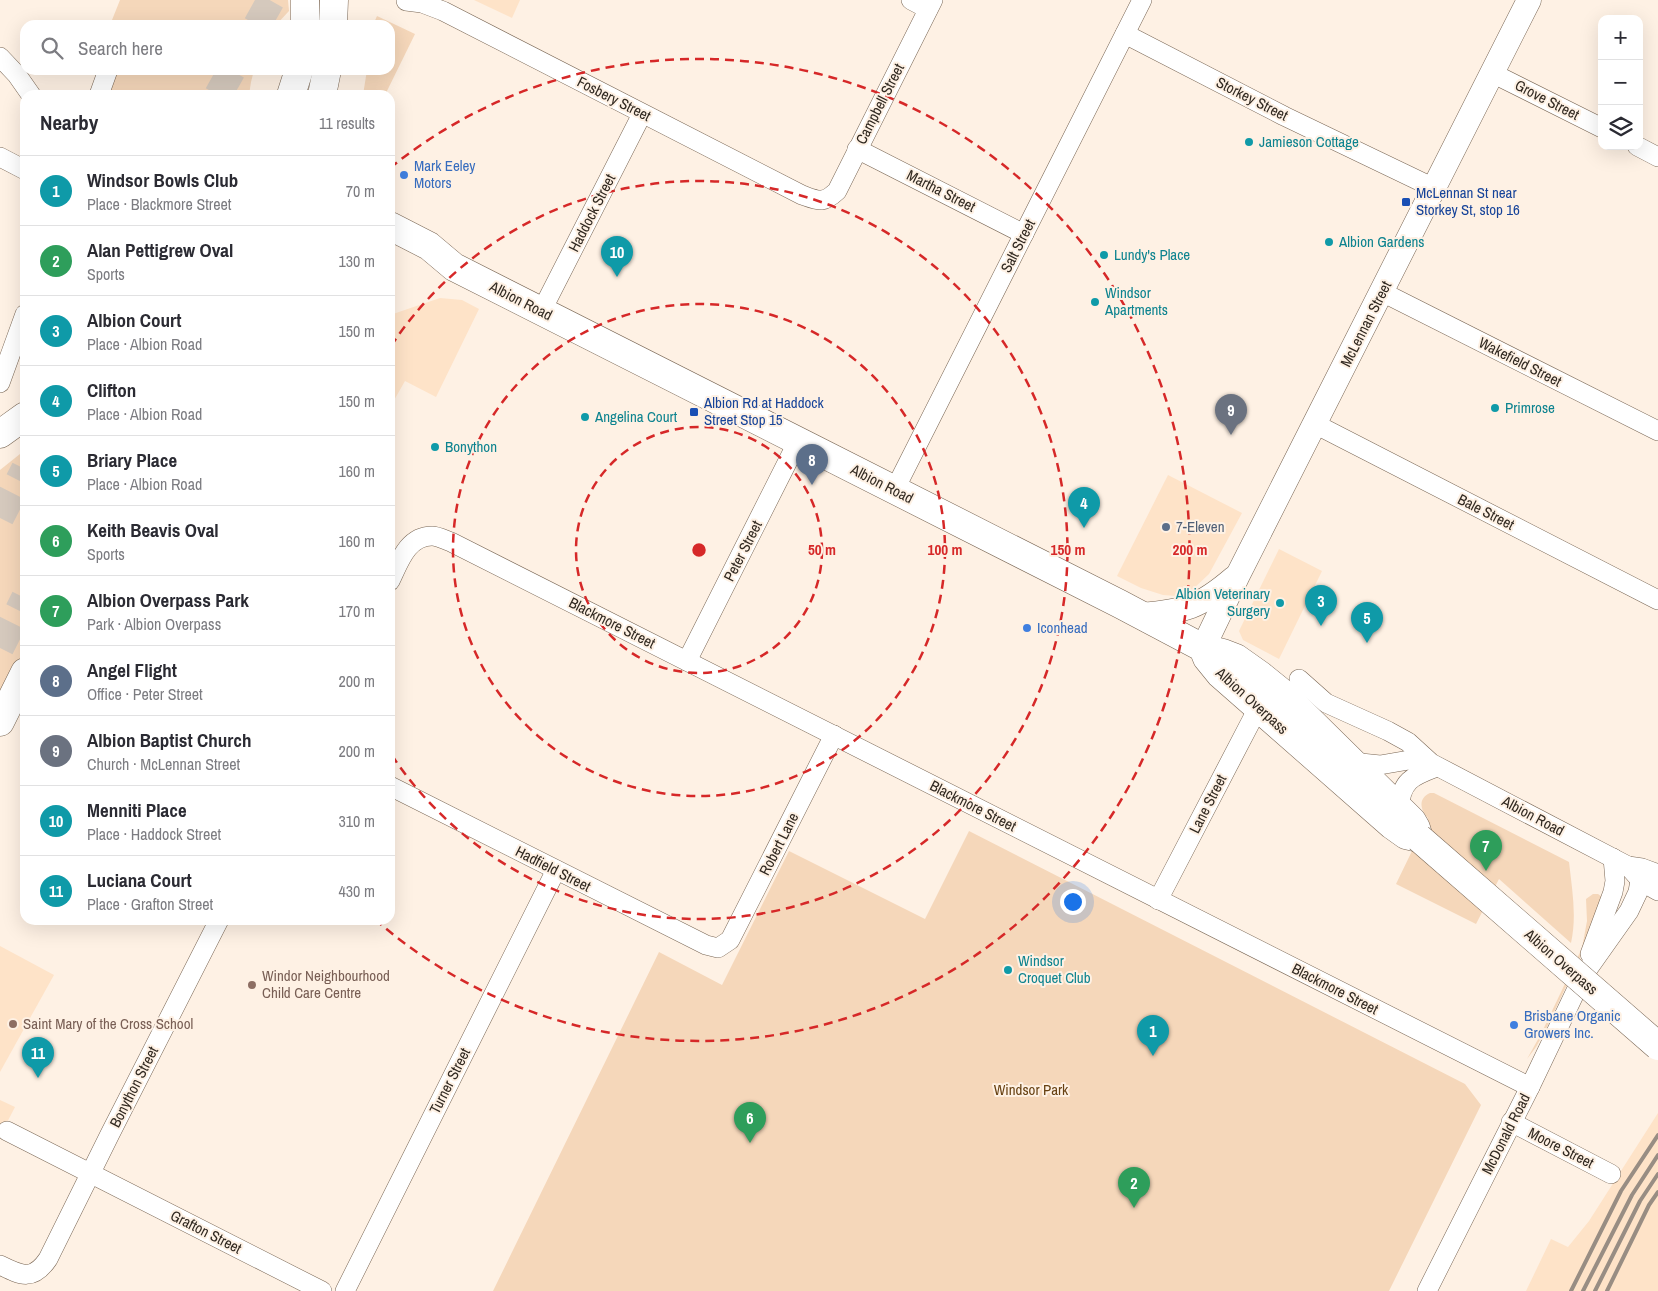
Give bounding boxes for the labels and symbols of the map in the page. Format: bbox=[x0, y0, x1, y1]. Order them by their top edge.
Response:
street label: Campbell Street bbox=[850, 59, 909, 148]
street label: Fosbery Street bbox=[574, 71, 655, 126]
street label: Storkey Street bbox=[1213, 72, 1292, 126]
street label: Grove Street bbox=[1511, 74, 1584, 125]
place label: Jamieson Cottage bbox=[1259, 131, 1359, 152]
marker: Jamieson Cottage bbox=[1243, 136, 1255, 148]
place label: Mark Eeley Motors bbox=[414, 155, 476, 193]
street label: Martha Street bbox=[903, 164, 980, 217]
marker: Mark Eeley Motors bbox=[398, 169, 410, 181]
street label: Haddock Street bbox=[563, 170, 620, 255]
place label: McLennan St near Storkey St, stop 16 bbox=[1416, 182, 1520, 220]
marker: McLennan St near Storkey St, stop 16 bbox=[1400, 196, 1412, 208]
street label: Salt Street bbox=[995, 215, 1040, 276]
place label: Albion Gardens bbox=[1338, 231, 1424, 252]
pin: 10 bbox=[601, 236, 633, 277]
marker: Albion Gardens bbox=[1323, 236, 1335, 248]
place label: Lundy's Place bbox=[1114, 244, 1190, 265]
marker: Lundy's Place bbox=[1098, 249, 1110, 261]
street label: Albion Road bbox=[485, 275, 556, 325]
street label: McLennan Street bbox=[1335, 277, 1396, 370]
place label: Windsor Apartments bbox=[1104, 282, 1168, 320]
marker: Windsor Apartments bbox=[1089, 296, 1101, 308]
street label: Wakefield Street bbox=[1475, 332, 1566, 392]
place label: Albion Rd at Haddock Street Stop 15 bbox=[703, 392, 825, 430]
pin: 9 bbox=[1215, 394, 1247, 435]
place label: Primrose bbox=[1505, 397, 1555, 418]
marker: Primrose bbox=[1489, 402, 1501, 414]
place label: Angelina Court bbox=[594, 406, 678, 427]
marker: Albion Rd at Haddock Street Stop 15 bbox=[688, 406, 700, 418]
marker: Angelina Court bbox=[579, 411, 591, 423]
place label: Bonython bbox=[445, 436, 497, 457]
marker: Bonython bbox=[429, 441, 441, 453]
pin: 8 bbox=[796, 444, 828, 485]
street label: Albion Road bbox=[846, 458, 917, 508]
pin: 4 bbox=[1068, 487, 1100, 528]
street label: Bale Street bbox=[1454, 488, 1519, 535]
street label: Peter Street bbox=[718, 516, 767, 585]
place label: 7-Eleven bbox=[1176, 516, 1225, 537]
marker: 7-Eleven bbox=[1160, 521, 1172, 533]
text: 50 m bbox=[808, 539, 836, 560]
text: 100 m bbox=[928, 539, 962, 560]
text: 150 m bbox=[1051, 539, 1085, 560]
text: 200 m bbox=[1173, 539, 1207, 560]
centre of rings bbox=[690, 541, 708, 559]
place label: Albion Veterinary Surgery bbox=[1175, 583, 1271, 621]
pin: 3 bbox=[1305, 585, 1337, 626]
street label: Blackmore Street bbox=[565, 592, 660, 654]
marker: Albion Veterinary Surgery bbox=[1274, 597, 1286, 609]
pin: 5 bbox=[1351, 602, 1383, 643]
place label: Iconhead bbox=[1037, 617, 1088, 638]
marker: Iconhead bbox=[1021, 622, 1033, 634]
street label: Albion Overpass bbox=[1211, 662, 1293, 739]
street label: Lane Street bbox=[1184, 770, 1232, 837]
street label: Blackmore Street bbox=[926, 775, 1021, 837]
street label: Albion Road bbox=[1498, 790, 1568, 841]
street label: Robert Lane bbox=[754, 809, 803, 879]
pin: 7 bbox=[1470, 830, 1502, 871]
street label: Hadfield Street bbox=[512, 841, 595, 897]
your location bbox=[1060, 889, 1086, 915]
street label: Albion Overpass bbox=[1519, 923, 1603, 999]
place label: Windsor Croquet Club bbox=[1018, 950, 1091, 988]
street label: Blackmore Street bbox=[1288, 958, 1383, 1020]
marker: Windsor Croquet Club bbox=[1002, 964, 1014, 976]
place label: Windor Neighbourhood Child Care Centre bbox=[262, 965, 390, 1003]
marker: Windor Neighbourhood Child Care Centre bbox=[246, 979, 258, 991]
place label: Brisbane Organic Growers Inc. bbox=[1524, 1005, 1620, 1043]
place label: Saint Mary of the Cross School bbox=[23, 1013, 193, 1034]
pin: 1 bbox=[1137, 1015, 1169, 1056]
marker: Saint Mary of the Cross School bbox=[7, 1018, 19, 1030]
marker: Brisbane Organic Growers Inc. bbox=[1508, 1019, 1520, 1031]
pin: 11 bbox=[22, 1037, 54, 1078]
street label: Bonython Street bbox=[104, 1042, 163, 1131]
street label: Turner Street bbox=[424, 1044, 475, 1117]
park label: Windsor Park bbox=[994, 1079, 1069, 1100]
street label: McDonald Road bbox=[1476, 1090, 1535, 1178]
pin: 6 bbox=[734, 1102, 766, 1143]
street label: Moore Street bbox=[1525, 1122, 1598, 1173]
pin: 2 bbox=[1118, 1167, 1150, 1208]
street label: Grafton Street bbox=[167, 1205, 246, 1259]

